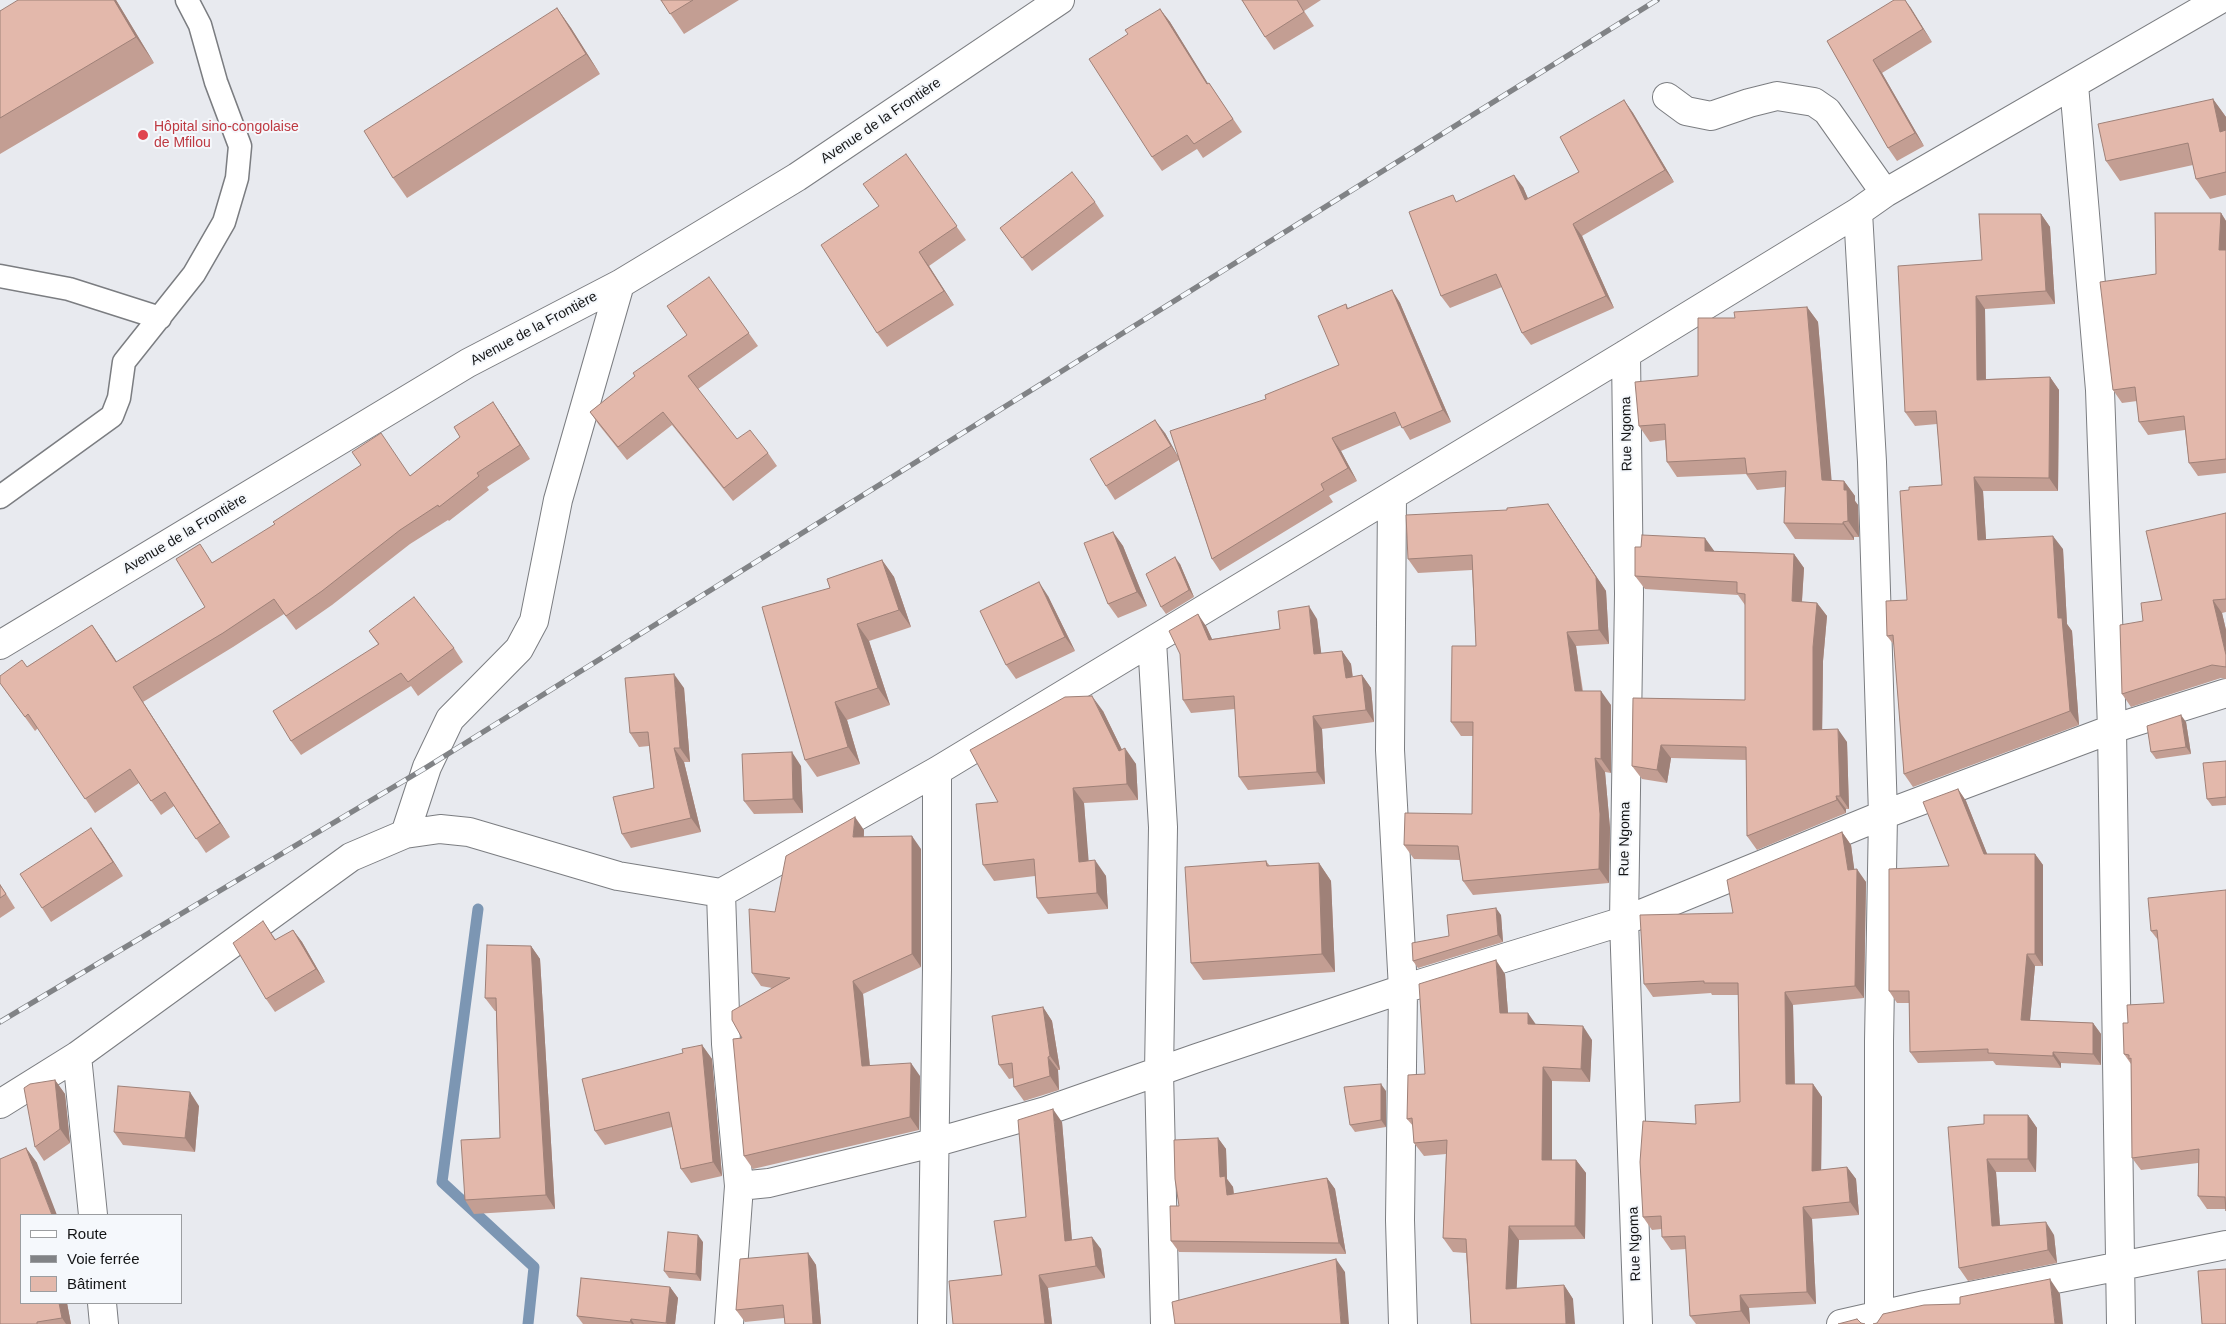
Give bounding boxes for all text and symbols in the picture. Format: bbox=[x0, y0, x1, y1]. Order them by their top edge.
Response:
street label: Avenue de la Frontière bbox=[818, 75, 944, 167]
place label: Hôpital sino-congolaise de Mfilou bbox=[154, 119, 299, 152]
marker: Hôpital sino-congolaise de Mfilou bbox=[136, 128, 150, 142]
street label: Avenue de la Frontière bbox=[468, 288, 600, 370]
street label: Rue Ngoma bbox=[1618, 397, 1636, 471]
street label: Avenue de la Frontière bbox=[120, 490, 250, 578]
street label: Rue Ngoma bbox=[1616, 802, 1634, 876]
street label: Rue Ngoma bbox=[1625, 1206, 1645, 1282]
legend bbox=[20, 1214, 182, 1304]
text: Route bbox=[67, 1225, 107, 1242]
text: Voie ferrée bbox=[67, 1250, 140, 1267]
text: Bâtiment bbox=[67, 1275, 126, 1292]

